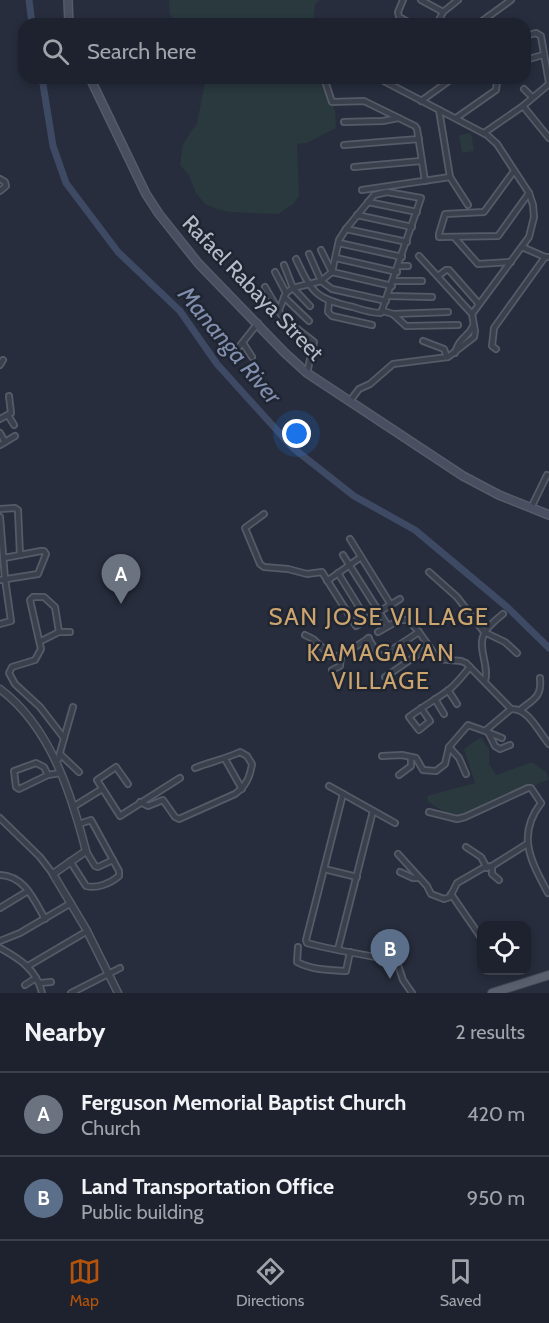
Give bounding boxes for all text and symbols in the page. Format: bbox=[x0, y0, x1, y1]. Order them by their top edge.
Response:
search box bbox=[18, 18, 531, 84]
icon: search bbox=[39, 35, 72, 68]
text: Search here bbox=[87, 38, 196, 65]
street label: Rafael Rabaya Street bbox=[177, 210, 330, 367]
water label: Mananga River bbox=[172, 279, 289, 411]
your location bbox=[282, 419, 311, 448]
pin: A bbox=[102, 554, 140, 604]
district label: SAN JOSE VILLAGE bbox=[268, 602, 490, 631]
district label: KAMAGAYAN VILLAGE bbox=[306, 638, 456, 695]
map controls bbox=[477, 921, 531, 975]
button: locate bbox=[477, 921, 531, 975]
pin: B bbox=[370, 930, 410, 979]
text: Nearby bbox=[24, 1016, 105, 1048]
text: 2 results bbox=[455, 1020, 525, 1044]
text: Ferguson Memorial Baptist Church bbox=[81, 1089, 406, 1116]
text: A bbox=[37, 1102, 50, 1126]
text: 420 m bbox=[467, 1102, 525, 1126]
text: Church bbox=[81, 1116, 141, 1140]
text: Land Transportation Office bbox=[81, 1173, 334, 1200]
text: B bbox=[37, 1186, 50, 1210]
text: 950 m bbox=[467, 1186, 525, 1210]
text: Public building bbox=[81, 1200, 203, 1224]
tab: Map bbox=[68, 1255, 101, 1310]
tab: Directions bbox=[236, 1255, 304, 1310]
tab: Saved bbox=[440, 1255, 481, 1310]

